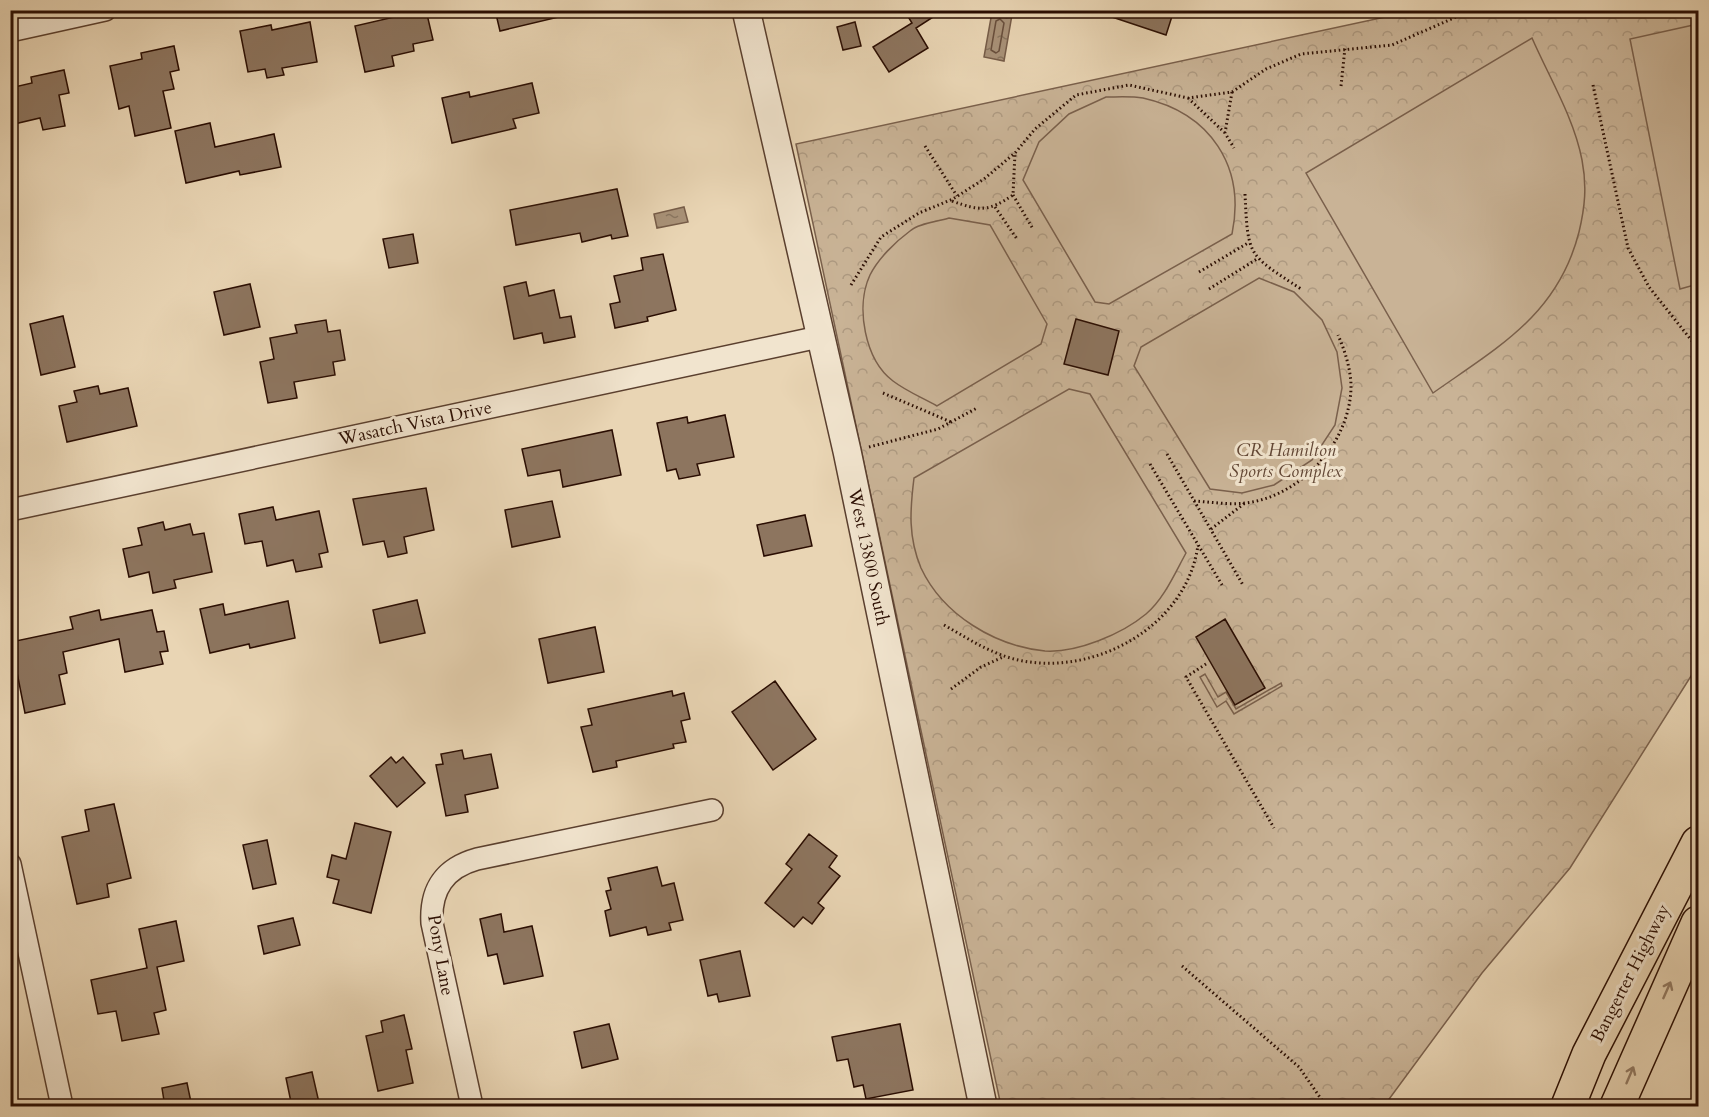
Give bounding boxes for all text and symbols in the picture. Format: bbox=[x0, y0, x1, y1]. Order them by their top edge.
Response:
street label: Wasatch Vista Drive bbox=[335, 395, 494, 452]
park label: CR Hamilton Sports Complex bbox=[1229, 438, 1343, 484]
street label: West 13800 South bbox=[842, 485, 895, 628]
street label: Bangerter Highway bbox=[1585, 899, 1676, 1047]
street label: Pony Lane bbox=[421, 913, 460, 998]
one-way arrow bbox=[1662, 982, 1674, 1000]
one-way arrow bbox=[1625, 1066, 1636, 1085]

